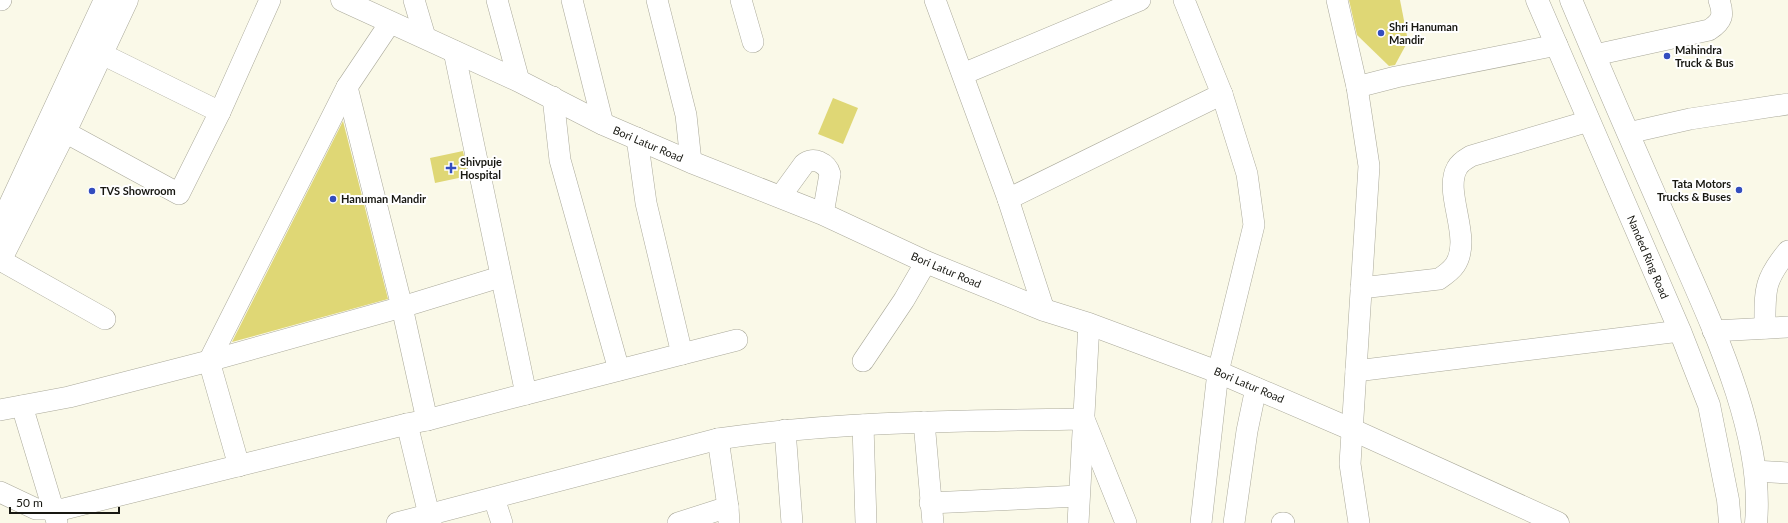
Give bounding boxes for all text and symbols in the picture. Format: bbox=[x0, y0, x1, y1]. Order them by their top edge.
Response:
place label: Shri Hanuman Mandir bbox=[1389, 20, 1458, 46]
marker: Shri Hanuman Mandir bbox=[1376, 28, 1386, 38]
place label: Mahindra Truck & Bus bbox=[1675, 43, 1734, 69]
marker: Mahindra Truck & Bus bbox=[1662, 51, 1672, 61]
street label: Bori Latur Road bbox=[611, 123, 685, 164]
place label: Shivpuje Hospital bbox=[460, 155, 502, 181]
marker: Shivpuje Hospital bbox=[445, 162, 457, 174]
place label: Tata Motors Trucks & Buses bbox=[1657, 177, 1731, 203]
place label: TVS Showroom bbox=[100, 184, 176, 197]
marker: Tata Motors Trucks & Buses bbox=[1734, 185, 1744, 195]
marker: TVS Showroom bbox=[87, 186, 97, 196]
place label: Hanuman Mandir bbox=[341, 192, 427, 205]
marker: Hanuman Mandir bbox=[328, 194, 338, 204]
street label: Nanded Ring Road bbox=[1625, 213, 1672, 300]
street label: Bori Latur Road bbox=[909, 249, 983, 290]
street label: Bori Latur Road bbox=[1212, 364, 1286, 405]
scale bar bbox=[10, 489, 119, 515]
text: 50 m bbox=[16, 495, 43, 510]

